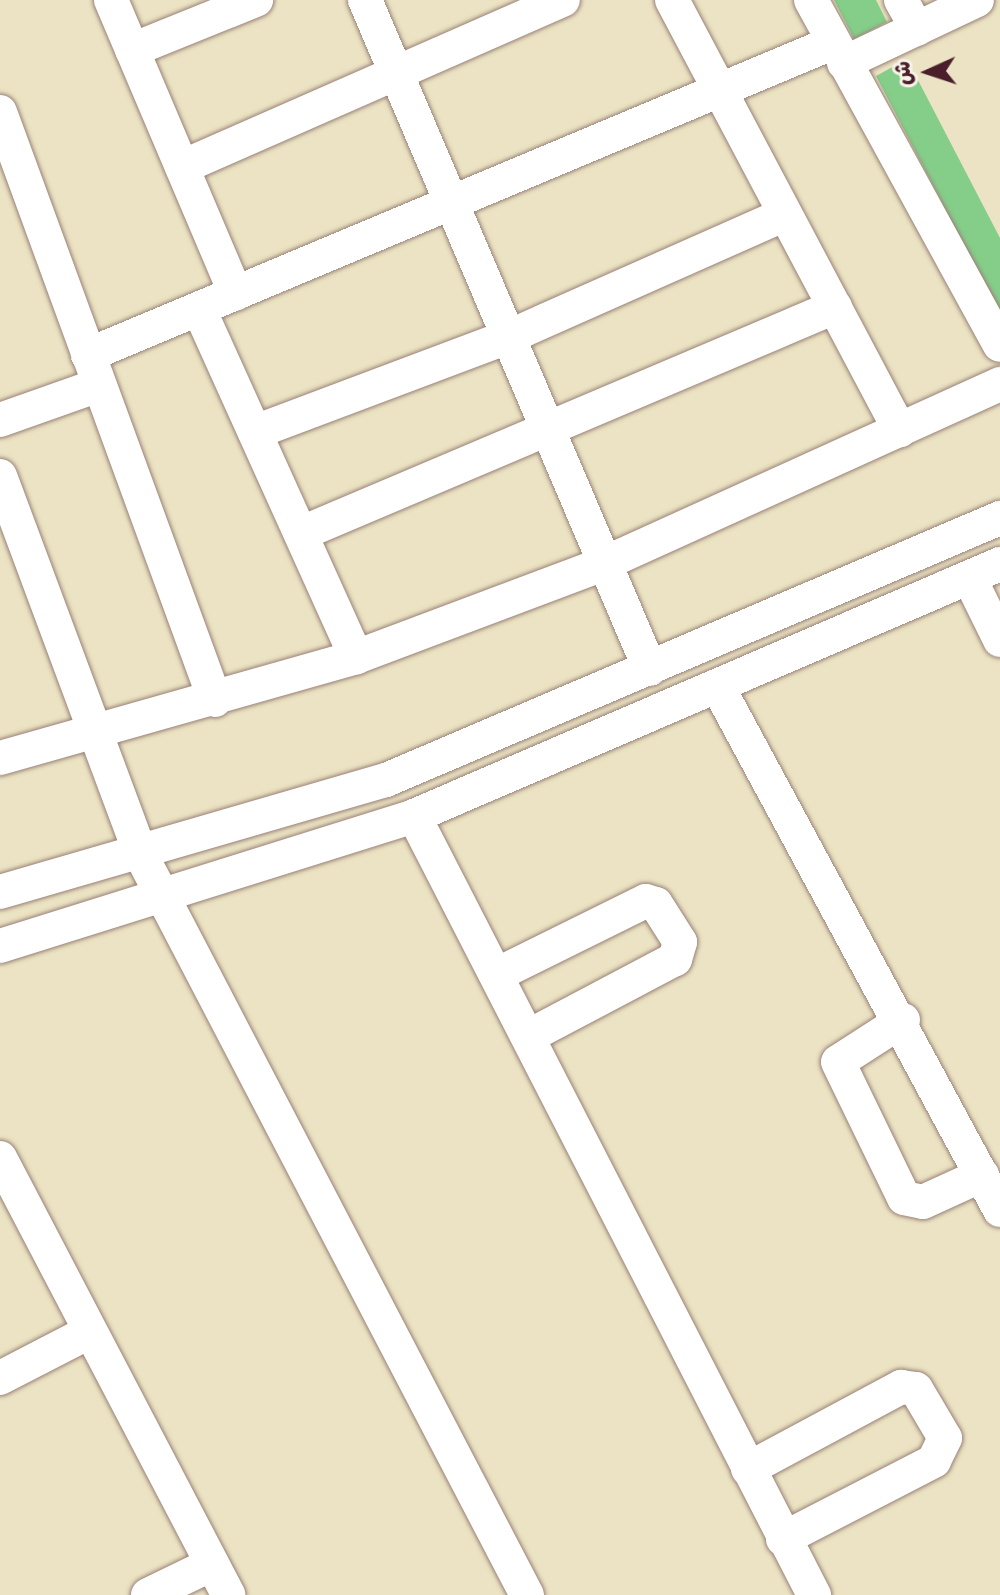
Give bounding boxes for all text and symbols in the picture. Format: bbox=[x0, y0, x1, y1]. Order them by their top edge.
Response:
north arrow bbox=[888, 32, 968, 112]
text: ش bbox=[889, 60, 919, 86]

